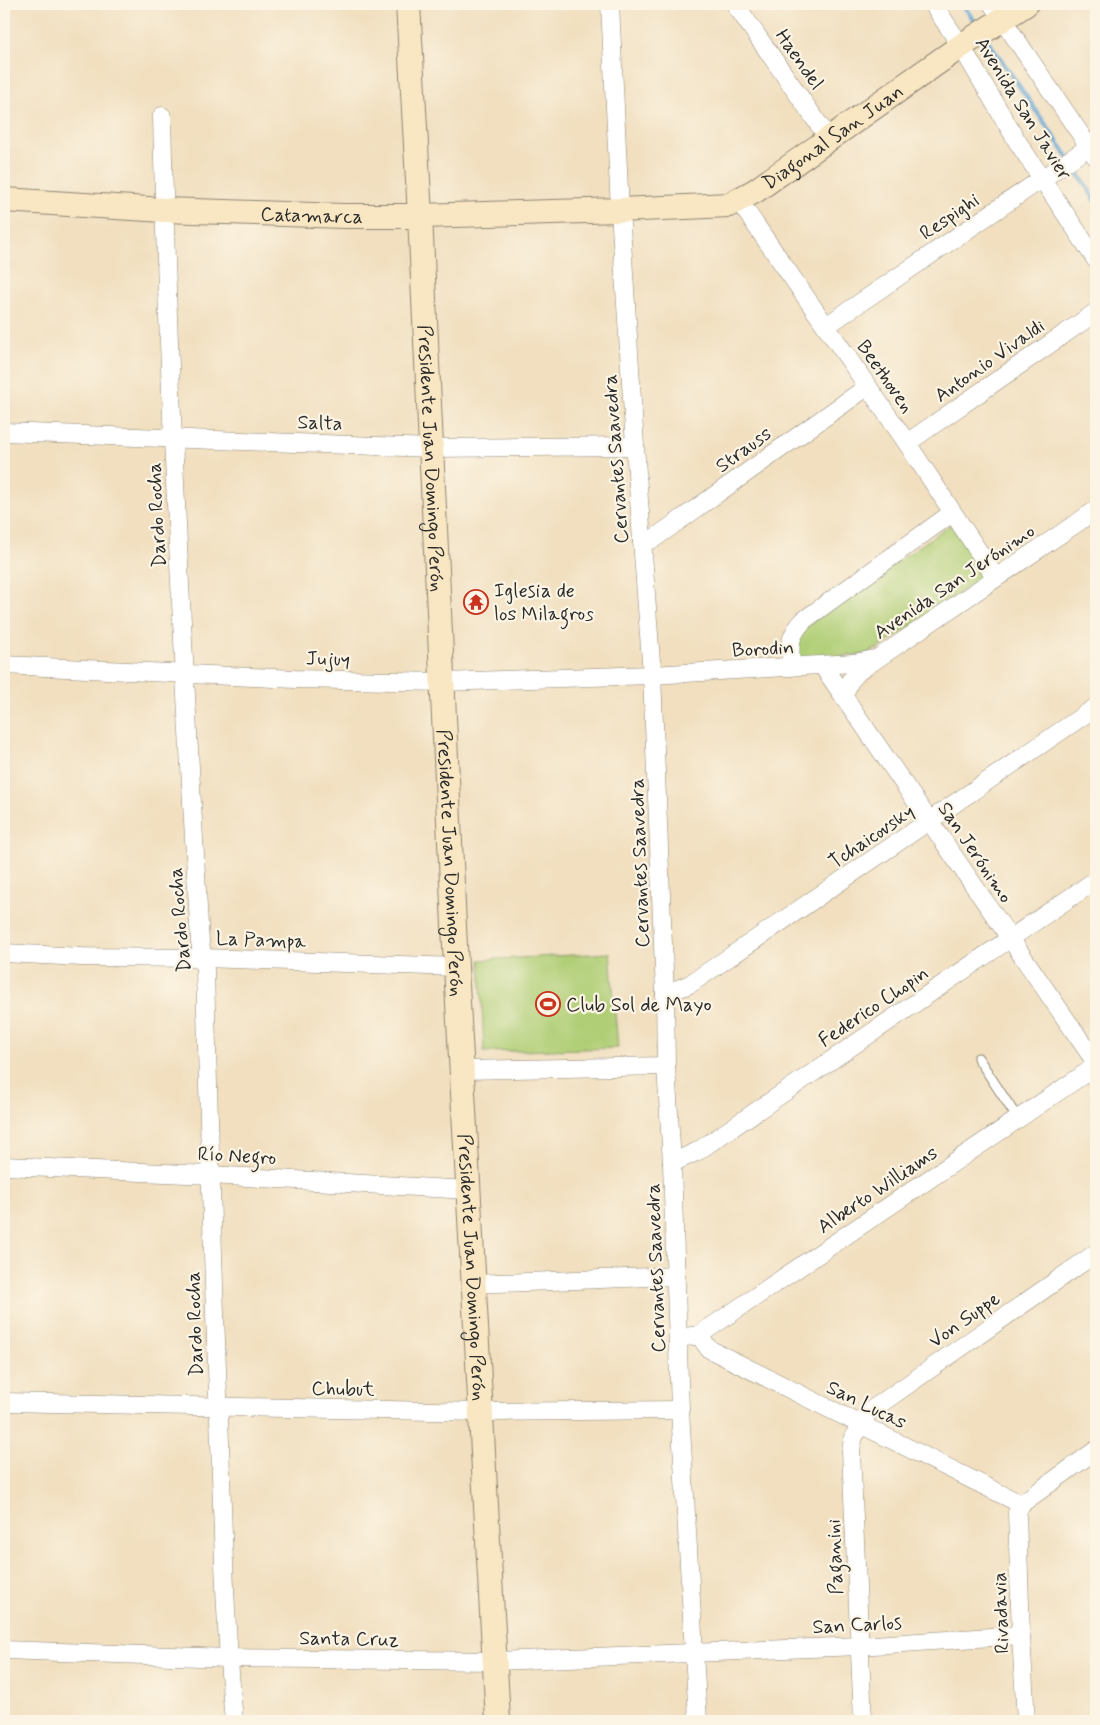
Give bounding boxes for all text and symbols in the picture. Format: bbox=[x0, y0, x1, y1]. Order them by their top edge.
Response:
street label: Haendel bbox=[768, 24, 829, 96]
street label: Avenida San Javier bbox=[968, 32, 1078, 186]
street label: Diagonal San Juan bbox=[757, 79, 909, 197]
street label: Respighi bbox=[915, 187, 985, 247]
street label: Catamarca bbox=[260, 201, 363, 231]
street label: Antonio Vivaldi bbox=[929, 313, 1050, 409]
street label: Presidente Juan Domingo Perón bbox=[410, 324, 450, 593]
street label: Beethoven bbox=[850, 335, 920, 419]
street label: Cervantes Saavedra bbox=[597, 373, 636, 544]
street label: Salta bbox=[297, 409, 343, 438]
street label: Strauss bbox=[710, 421, 777, 480]
street label: Dardo Rocha bbox=[141, 462, 174, 568]
street label: Avenida San Jerónimo bbox=[869, 518, 1041, 646]
place label: Iglesia de los Milagros bbox=[494, 578, 594, 630]
temple icon: Iglesia de los Milagros bbox=[463, 589, 489, 615]
street label: Borodin bbox=[731, 634, 795, 665]
street label: Jujuy bbox=[306, 646, 350, 673]
street label: Presidente Juan Domingo Perón bbox=[430, 729, 470, 997]
street label: Cervantes Saavedra bbox=[624, 778, 657, 948]
street label: San Jerónimo bbox=[931, 797, 1019, 909]
street label: Tchaicovsky bbox=[824, 799, 920, 876]
street label: Dardo Rocha bbox=[162, 866, 199, 973]
street label: La Pampa bbox=[215, 925, 307, 956]
street label: Federico Chopin bbox=[813, 960, 934, 1054]
sports icon: Club Sol de Mayo bbox=[535, 991, 561, 1017]
place label: Club Sol de Mayo bbox=[566, 992, 712, 1019]
street label: Presidente Juan Domingo Perón bbox=[450, 1133, 492, 1402]
street label: Alberto Williams bbox=[812, 1140, 943, 1241]
street label: Río Negro bbox=[197, 1141, 277, 1174]
street label: Cervantes Saavedra bbox=[640, 1183, 673, 1353]
street label: Dardo Rocha bbox=[180, 1271, 211, 1377]
street label: Von Suppe bbox=[924, 1286, 1006, 1355]
street label: San Lucas bbox=[822, 1374, 911, 1436]
street label: Chubut bbox=[311, 1375, 375, 1404]
street label: Paganini bbox=[821, 1519, 852, 1595]
street label: Rivadavia bbox=[987, 1572, 1016, 1654]
street label: San Carlos bbox=[812, 1610, 903, 1641]
street label: Santa Cruz bbox=[299, 1625, 399, 1654]

